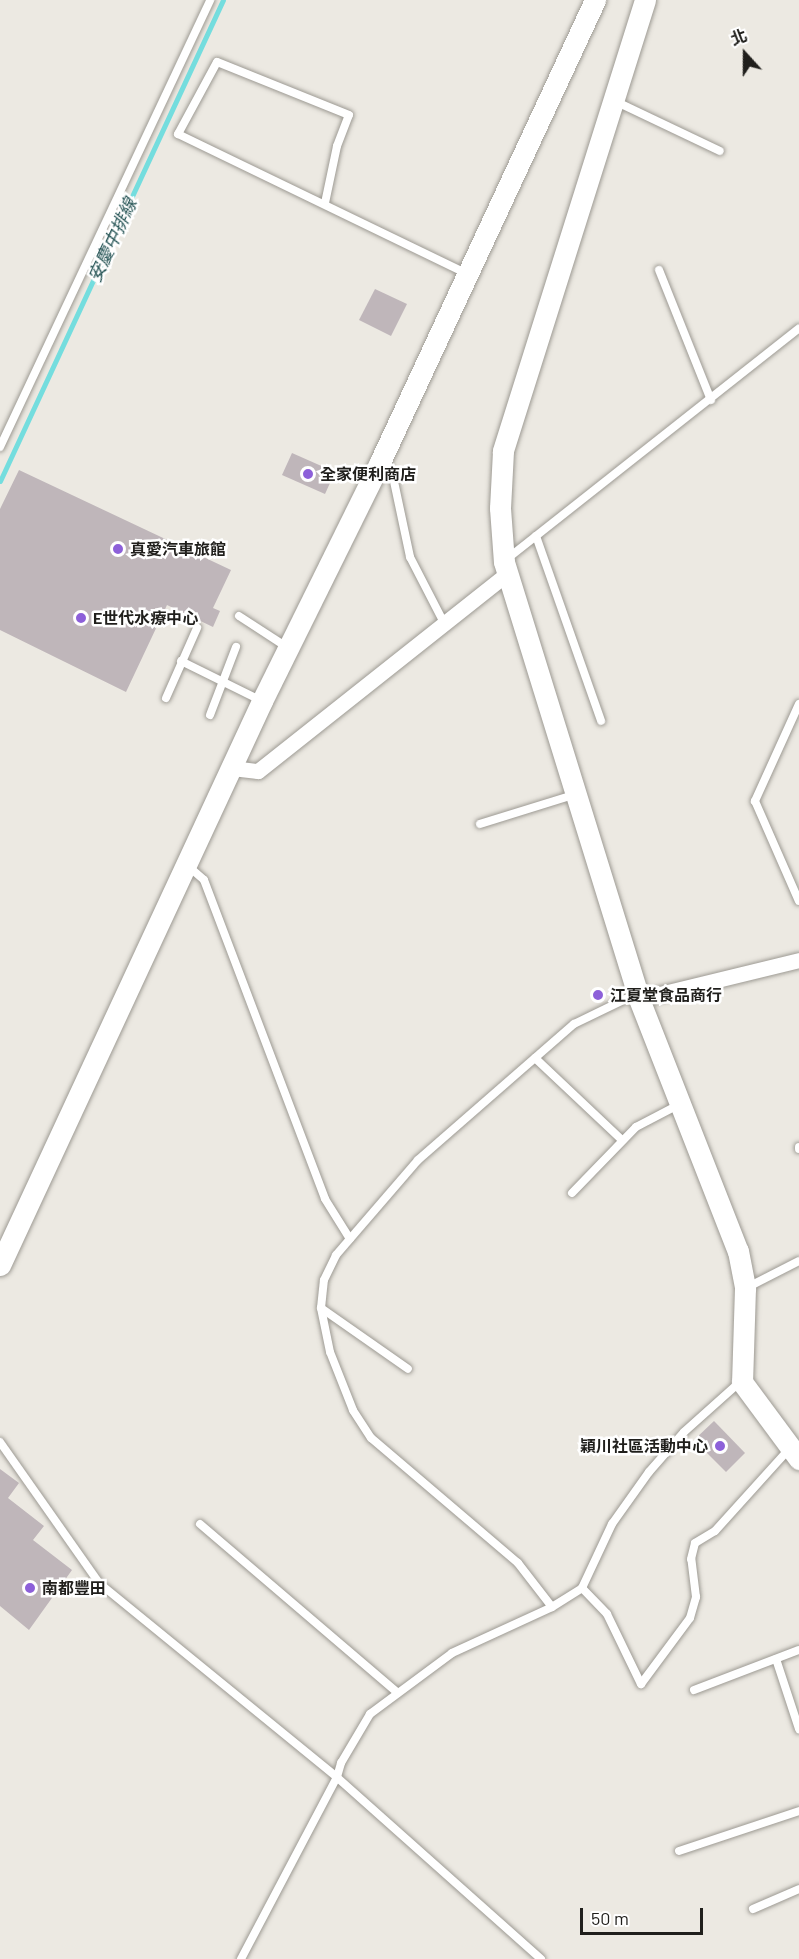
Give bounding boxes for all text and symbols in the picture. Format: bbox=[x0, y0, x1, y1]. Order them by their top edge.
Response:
north arrow bbox=[715, 24, 775, 84]
text: 北 bbox=[727, 25, 749, 48]
water label: 安慶中排線 bbox=[83, 195, 141, 285]
place label: 全家便利商店 bbox=[320, 464, 416, 484]
marker: 全家便利商店 bbox=[301, 467, 315, 481]
place label: 真愛汽車旅館 bbox=[130, 539, 226, 559]
marker: 真愛汽車旅館 bbox=[111, 542, 125, 556]
place label: E世代水療中心 bbox=[93, 608, 198, 628]
marker: E世代水療中心 bbox=[74, 611, 88, 625]
place label: 江夏堂食品商行 bbox=[610, 985, 722, 1005]
marker: 江夏堂食品商行 bbox=[591, 988, 605, 1002]
place label: 穎川社區活動中心 bbox=[580, 1436, 708, 1456]
marker: 穎川社區活動中心 bbox=[713, 1439, 727, 1453]
place label: 南都豐田 bbox=[42, 1578, 106, 1598]
marker: 南都豐田 bbox=[23, 1581, 37, 1595]
scale bar bbox=[583, 1896, 706, 1934]
text: 50 m bbox=[591, 1907, 629, 1929]

